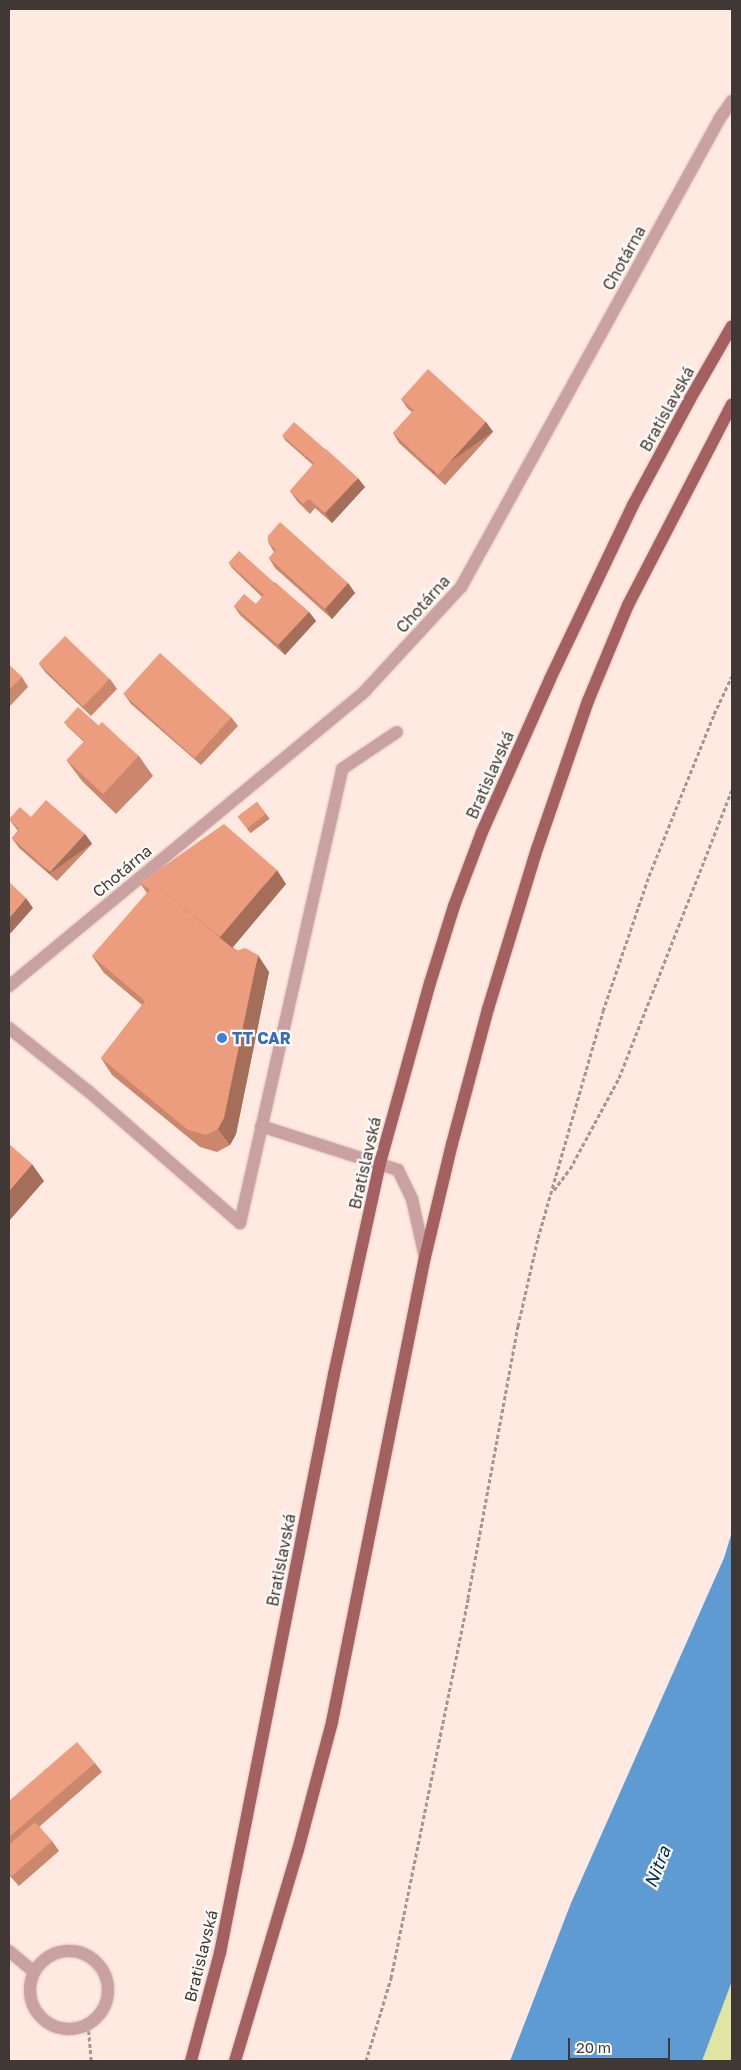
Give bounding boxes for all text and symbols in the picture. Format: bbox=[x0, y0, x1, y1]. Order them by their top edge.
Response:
street label: Chotárna bbox=[598, 222, 650, 294]
street label: Bratislavská bbox=[636, 363, 698, 455]
street label: Chotárna bbox=[392, 571, 454, 637]
street label: Bratislavská bbox=[462, 728, 518, 822]
street label: Chotárna bbox=[89, 841, 155, 901]
place label: TT CAR bbox=[232, 1028, 291, 1048]
marker: TT CAR bbox=[216, 1032, 228, 1044]
street label: Bratislavská bbox=[345, 1115, 385, 1211]
street label: Bratislavská bbox=[263, 1512, 299, 1608]
water label: Nitra bbox=[639, 1843, 675, 1891]
street label: Bratislavská bbox=[180, 1908, 222, 2004]
scale bar bbox=[571, 2028, 674, 2060]
text: 20 m bbox=[576, 2038, 611, 2056]

